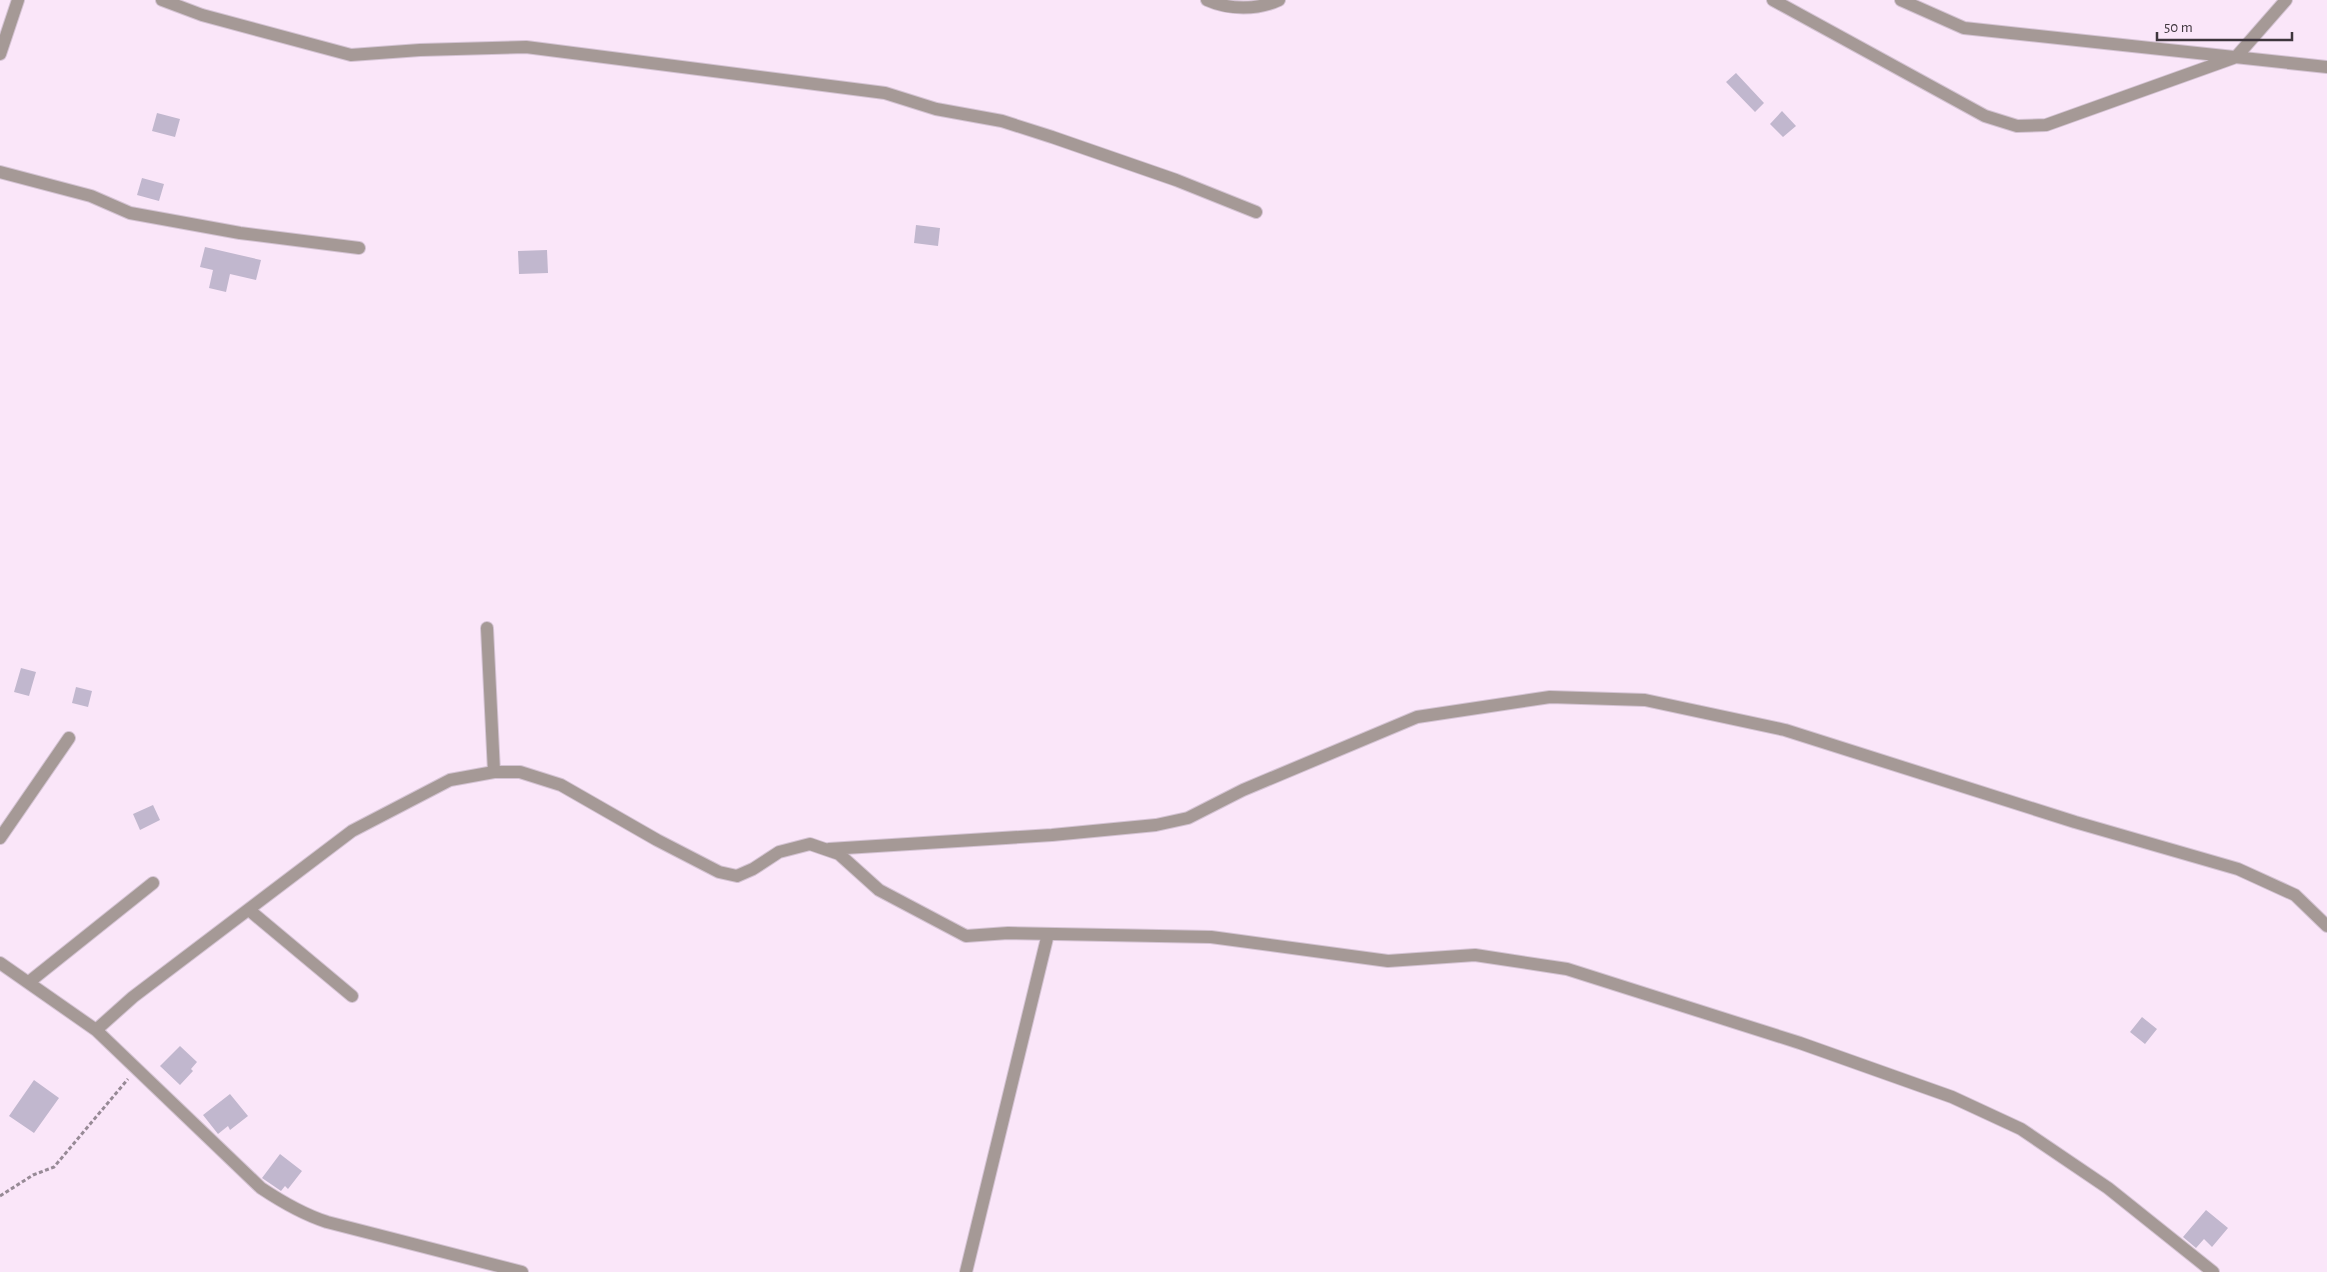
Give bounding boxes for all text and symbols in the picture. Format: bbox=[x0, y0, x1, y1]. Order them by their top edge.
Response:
scale bar bbox=[2157, 10, 2292, 42]
text: 50 m bbox=[2164, 20, 2193, 35]

